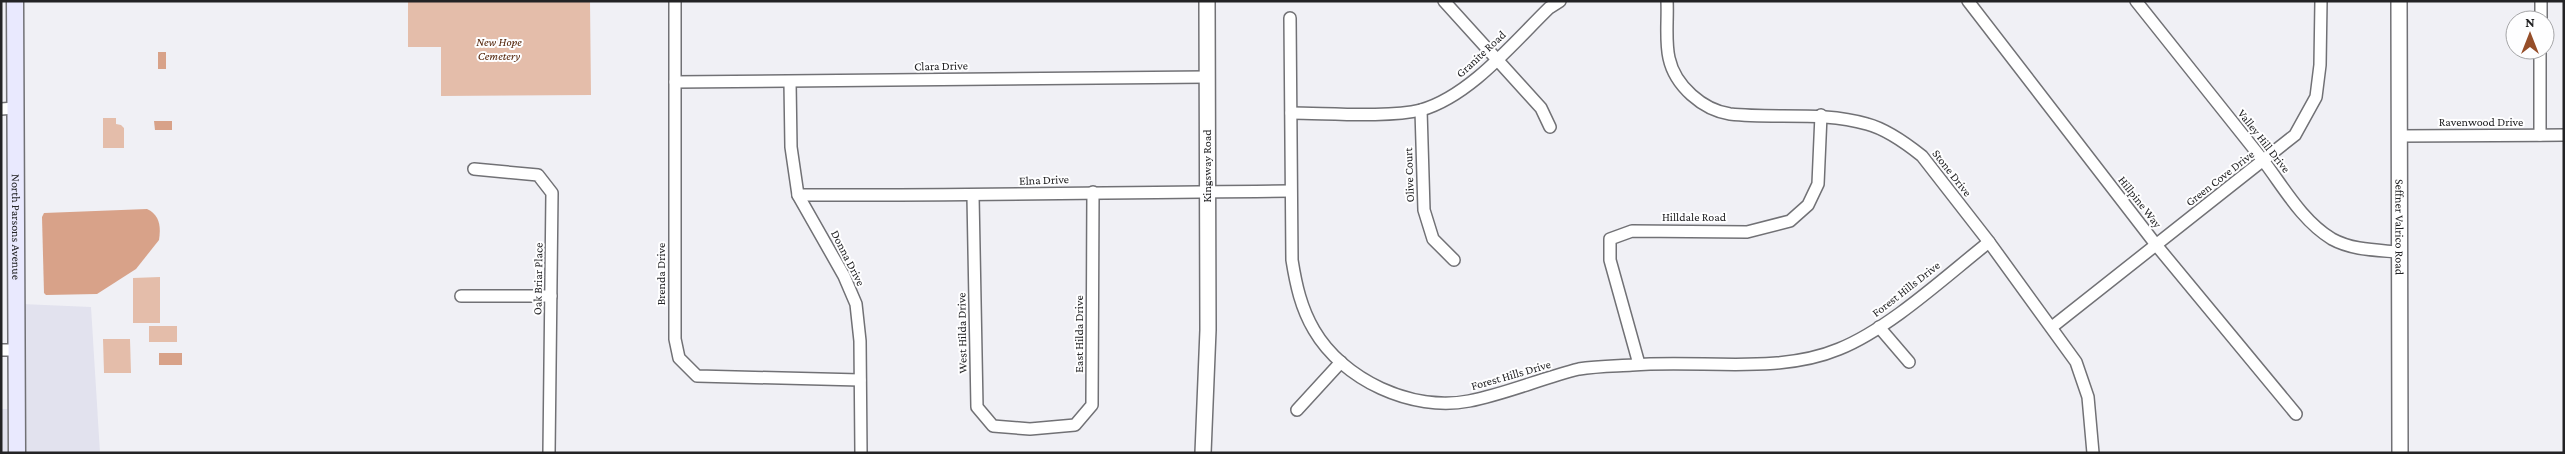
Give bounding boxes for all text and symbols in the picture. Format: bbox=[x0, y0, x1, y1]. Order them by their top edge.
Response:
north arrow bbox=[2505, 10, 2555, 60]
text: N bbox=[2525, 14, 2535, 30]
street label: Granite Road bbox=[1453, 27, 1509, 80]
park label: New Hope Cemetery bbox=[476, 35, 522, 63]
street label: Clara Drive bbox=[914, 59, 968, 73]
street label: Valley Hill Drive bbox=[2235, 106, 2293, 176]
street label: Ravenwood Drive bbox=[2439, 115, 2523, 129]
street label: Kingsway Road bbox=[1200, 129, 1214, 203]
street label: Olive Court bbox=[1401, 146, 1417, 203]
street label: Stone Drive bbox=[1929, 147, 1975, 199]
street label: Green Cove Drive bbox=[2183, 147, 2257, 209]
street label: Elna Drive bbox=[1019, 172, 1069, 188]
street label: Hillpine Way bbox=[2115, 173, 2165, 231]
street label: North Parsons Avenue bbox=[9, 174, 23, 280]
street label: Seffner Valrico Road bbox=[2392, 179, 2407, 276]
street label: Hilldale Road bbox=[1662, 210, 1727, 224]
street label: Donna Drive bbox=[828, 228, 868, 288]
street label: Oak Briar Place bbox=[530, 243, 546, 315]
street label: Brenda Drive bbox=[654, 243, 668, 305]
street label: Forest Hills Drive bbox=[1869, 258, 1943, 320]
street label: West Hilda Drive bbox=[954, 292, 970, 374]
street label: East Hilda Drive bbox=[1072, 295, 1086, 373]
street label: Forest Hills Drive bbox=[1470, 357, 1552, 393]

